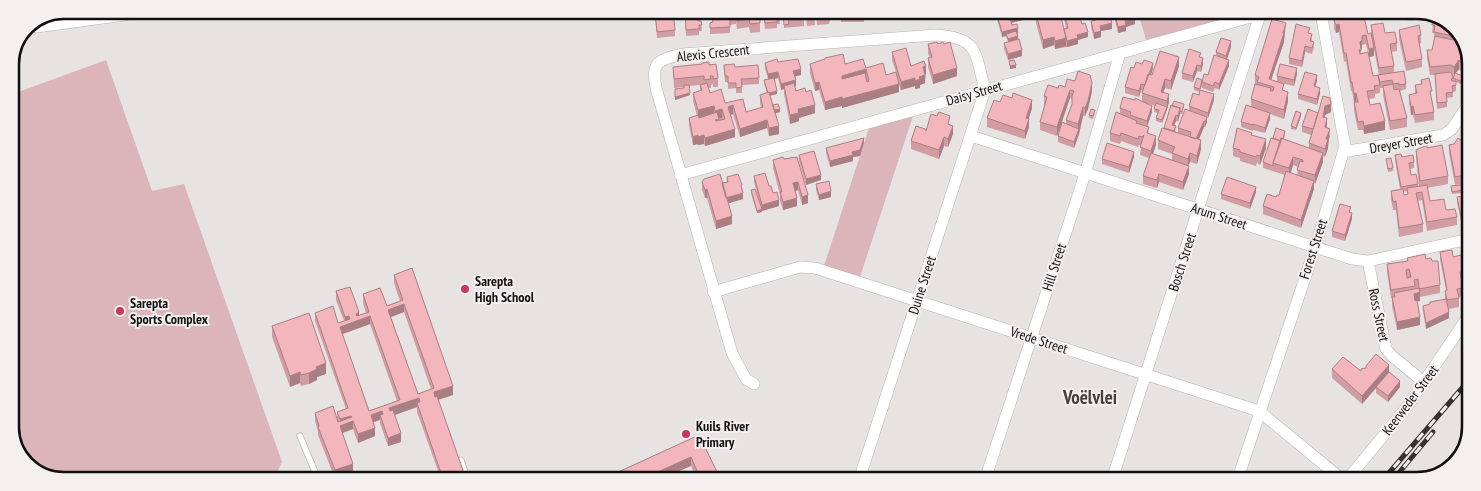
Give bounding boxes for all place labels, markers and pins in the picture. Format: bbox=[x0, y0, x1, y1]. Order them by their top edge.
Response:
place label: Sarepta High School bbox=[475, 272, 535, 306]
marker: Sarepta High School bbox=[459, 283, 471, 295]
place label: Sarepta Sports Complex bbox=[130, 294, 209, 328]
marker: Sarepta Sports Complex bbox=[114, 305, 126, 317]
place label: Kuils River Primary bbox=[696, 417, 750, 451]
marker: Kuils River Primary bbox=[680, 428, 692, 440]

